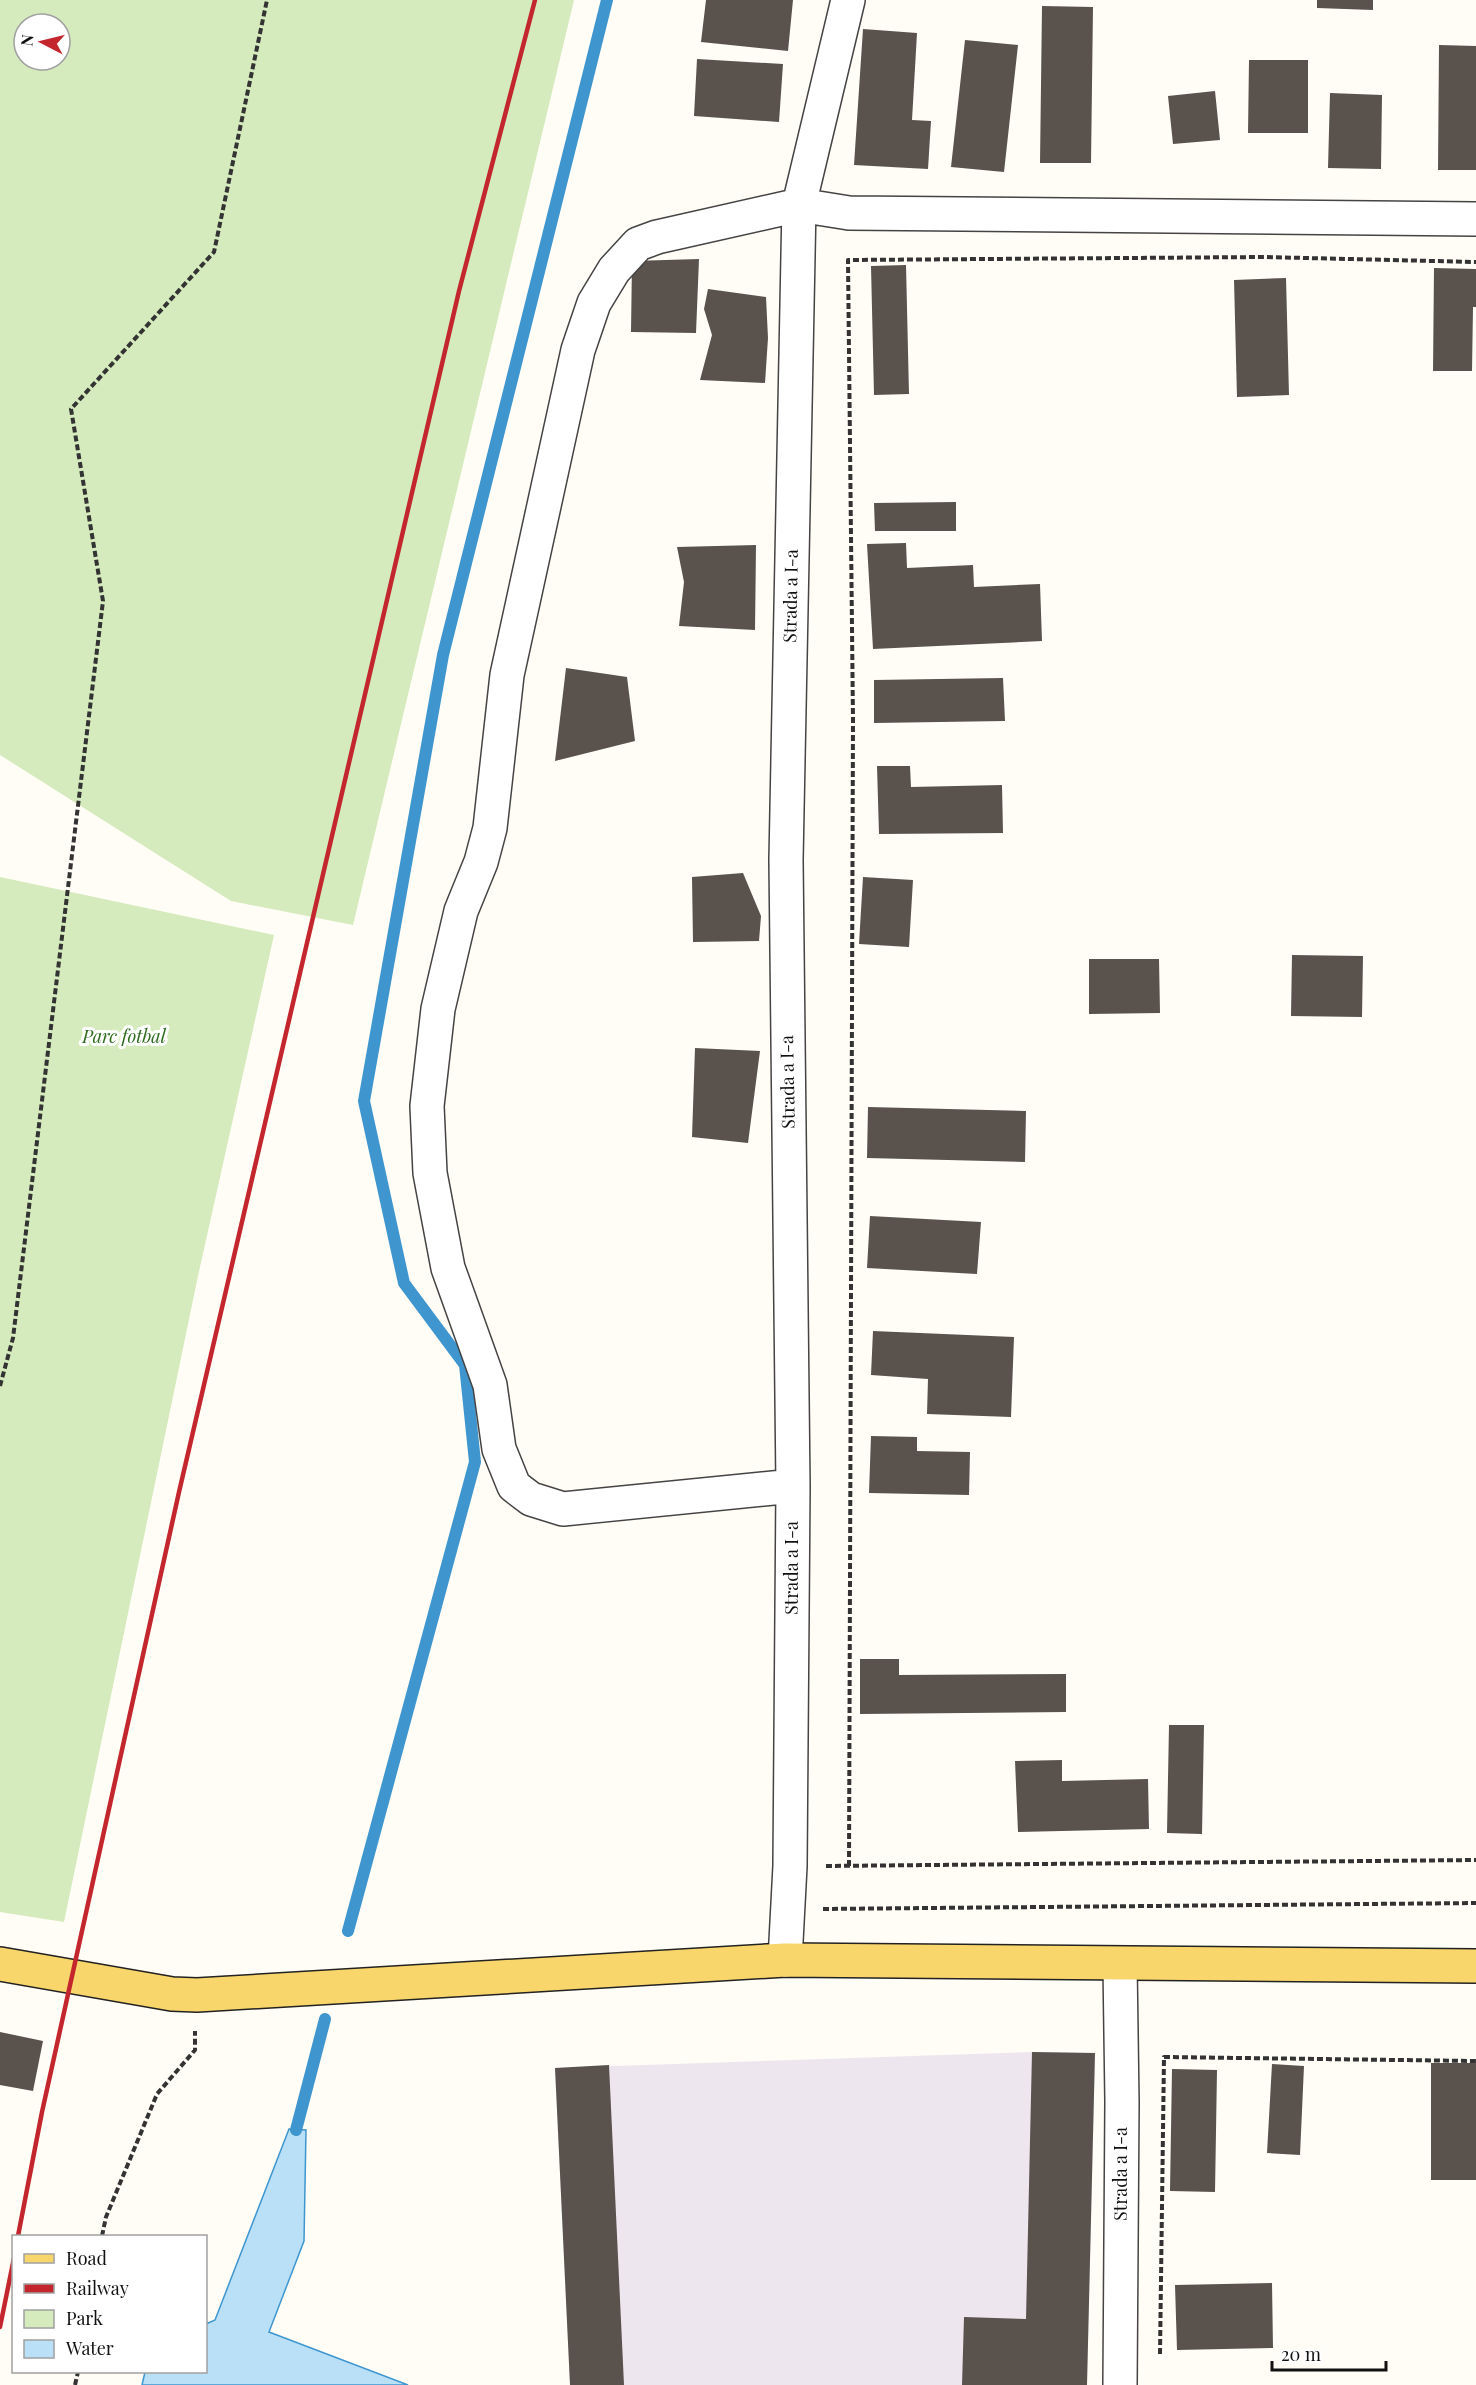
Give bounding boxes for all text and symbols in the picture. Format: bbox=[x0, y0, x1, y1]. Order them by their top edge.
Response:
north arrow bbox=[12, 12, 72, 72]
text: N bbox=[15, 33, 38, 47]
street label: Strada a I-a bbox=[777, 549, 803, 643]
park label: Parc fotbal bbox=[81, 1024, 167, 1048]
street label: Strada a I-a bbox=[774, 1035, 800, 1129]
street label: Strada a I-a bbox=[779, 1521, 803, 1615]
street label: Strada a I-a bbox=[1108, 2127, 1132, 2221]
legend bbox=[12, 2235, 207, 2373]
text: Road bbox=[66, 2246, 107, 2270]
text: Railway bbox=[66, 2276, 129, 2300]
text: Park bbox=[66, 2306, 103, 2330]
scale bar bbox=[1272, 2334, 1386, 2372]
text: Water bbox=[65, 2336, 114, 2360]
text: 20 m bbox=[1281, 2342, 1321, 2366]

